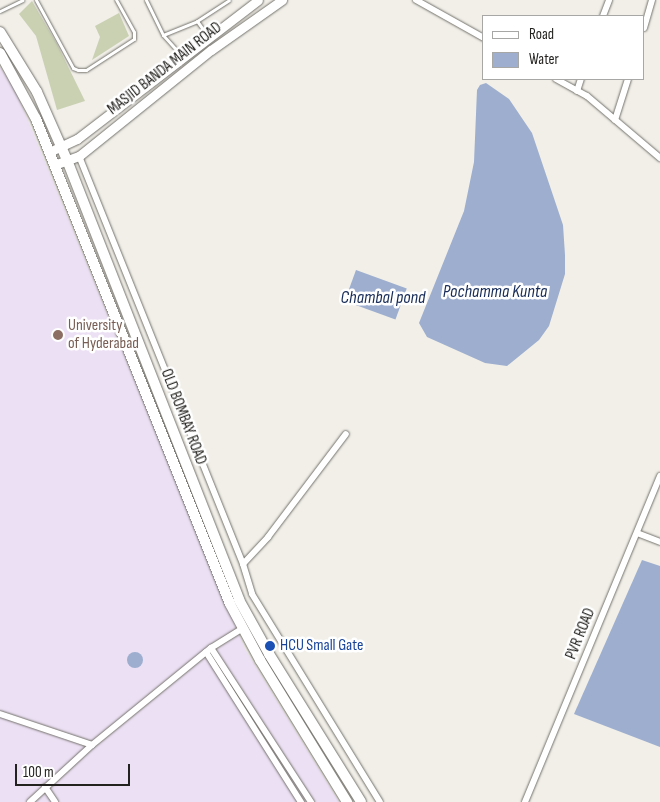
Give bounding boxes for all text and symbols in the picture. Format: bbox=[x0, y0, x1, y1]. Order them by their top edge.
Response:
legend bbox=[482, 15, 645, 80]
street label: MASJID BANDA MAIN ROAD bbox=[104, 18, 226, 120]
text: Road bbox=[529, 25, 554, 44]
text: Water bbox=[529, 50, 559, 69]
water label: Pochamma Kunta bbox=[443, 281, 547, 303]
water label: Chambal pond bbox=[341, 287, 425, 309]
place label: University of Hyderabad bbox=[68, 316, 139, 354]
marker: University of Hyderabad bbox=[52, 329, 64, 341]
street label: OLD BOMBAY ROAD bbox=[156, 366, 210, 468]
street label: PVR ROAD bbox=[562, 606, 600, 662]
place label: HCU Small Gate bbox=[280, 636, 363, 656]
marker: HCU Small Gate bbox=[264, 640, 276, 652]
scale bar bbox=[18, 754, 132, 786]
text: 100 m bbox=[23, 763, 54, 782]

